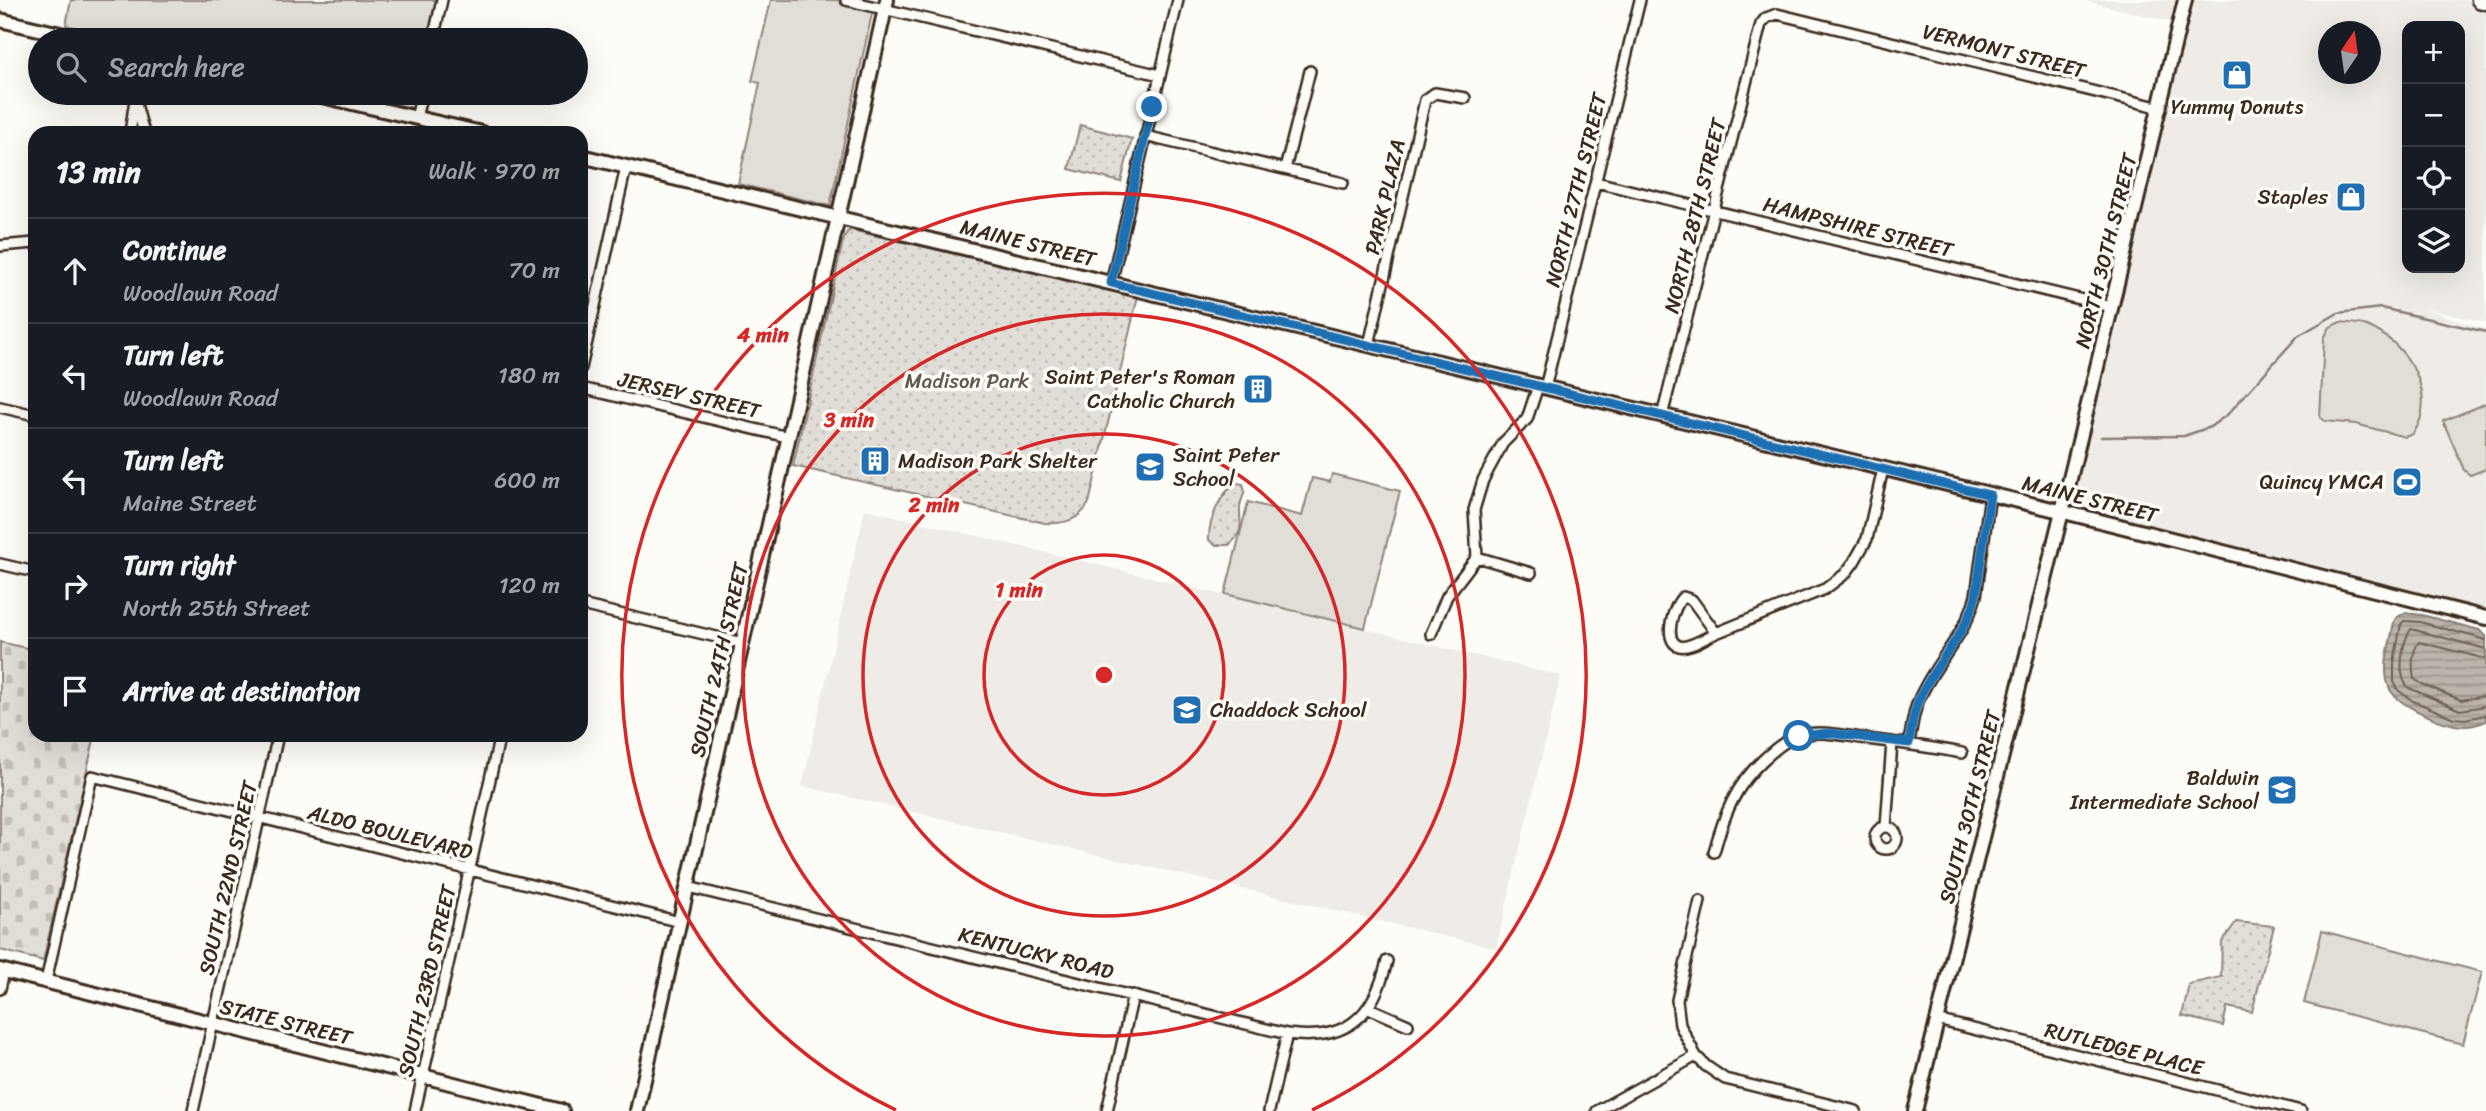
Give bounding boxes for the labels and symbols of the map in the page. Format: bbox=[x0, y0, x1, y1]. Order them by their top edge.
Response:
street label: VERMONT STREET bbox=[1919, 12, 2091, 90]
north arrow bbox=[2318, 21, 2381, 84]
shop icon: Yummy Donuts bbox=[2220, 58, 2254, 92]
street label: NORTH 27TH STREET bbox=[1533, 88, 1619, 291]
place label: Yummy Donuts bbox=[2171, 88, 2304, 126]
route end bbox=[1136, 91, 1167, 122]
street label: NORTH 28TH STREET bbox=[1652, 113, 1738, 318]
street label: PARK PLAZA bbox=[1353, 136, 1417, 258]
street label: NORTH 30TH STREET bbox=[2063, 148, 2149, 353]
place label: Staples bbox=[2258, 178, 2328, 216]
shop icon: Staples bbox=[2334, 180, 2368, 214]
street label: HAMPSHIRE STREET bbox=[1759, 185, 1958, 269]
street label: MAINE STREET bbox=[956, 208, 1101, 279]
text: 4 min bbox=[736, 316, 790, 354]
place label: Saint Peter's Roman Catholic Church bbox=[1045, 358, 1235, 420]
street label: JERSEY STREET bbox=[613, 360, 766, 430]
park label: Madison Park bbox=[905, 362, 1029, 400]
building icon: Saint Peter's Roman Catholic Church bbox=[1241, 372, 1275, 406]
text: 3 min bbox=[823, 401, 875, 439]
place label: Saint Peter School bbox=[1173, 436, 1280, 498]
place label: Madison Park Shelter bbox=[898, 442, 1098, 480]
building icon: Madison Park Shelter bbox=[858, 444, 892, 478]
school or university icon: Saint Peter School bbox=[1133, 450, 1167, 484]
place label: Quincy YMCA bbox=[2259, 463, 2384, 501]
street label: MAINE STREET bbox=[2018, 464, 2163, 535]
sports icon: Quincy YMCA bbox=[2390, 465, 2424, 499]
text: 2 min bbox=[908, 486, 960, 524]
street label: SOUTH 24TH STREET bbox=[678, 557, 760, 761]
text: 1 min bbox=[995, 571, 1044, 609]
centre of rings bbox=[1092, 663, 1116, 687]
place label: Chaddock School bbox=[1210, 691, 1368, 729]
school or university icon: Chaddock School bbox=[1170, 693, 1204, 727]
street label: SOUTH 30TH STREET bbox=[1928, 705, 2013, 908]
route start bbox=[1783, 720, 1814, 751]
place label: Baldwin Intermediate School bbox=[2069, 759, 2260, 821]
school or university icon: Baldwin Intermediate School bbox=[2265, 773, 2299, 807]
street label: SOUTH 22ND STREET bbox=[187, 776, 269, 979]
street label: ALDO BOULEVARD bbox=[303, 793, 477, 871]
street label: SOUTH 23RD STREET bbox=[386, 880, 468, 1081]
street label: KENTUCKY ROAD bbox=[954, 915, 1118, 991]
street label: STATE STREET bbox=[216, 987, 357, 1057]
street label: RUTLEDGE PLACE bbox=[2041, 1011, 2209, 1087]

